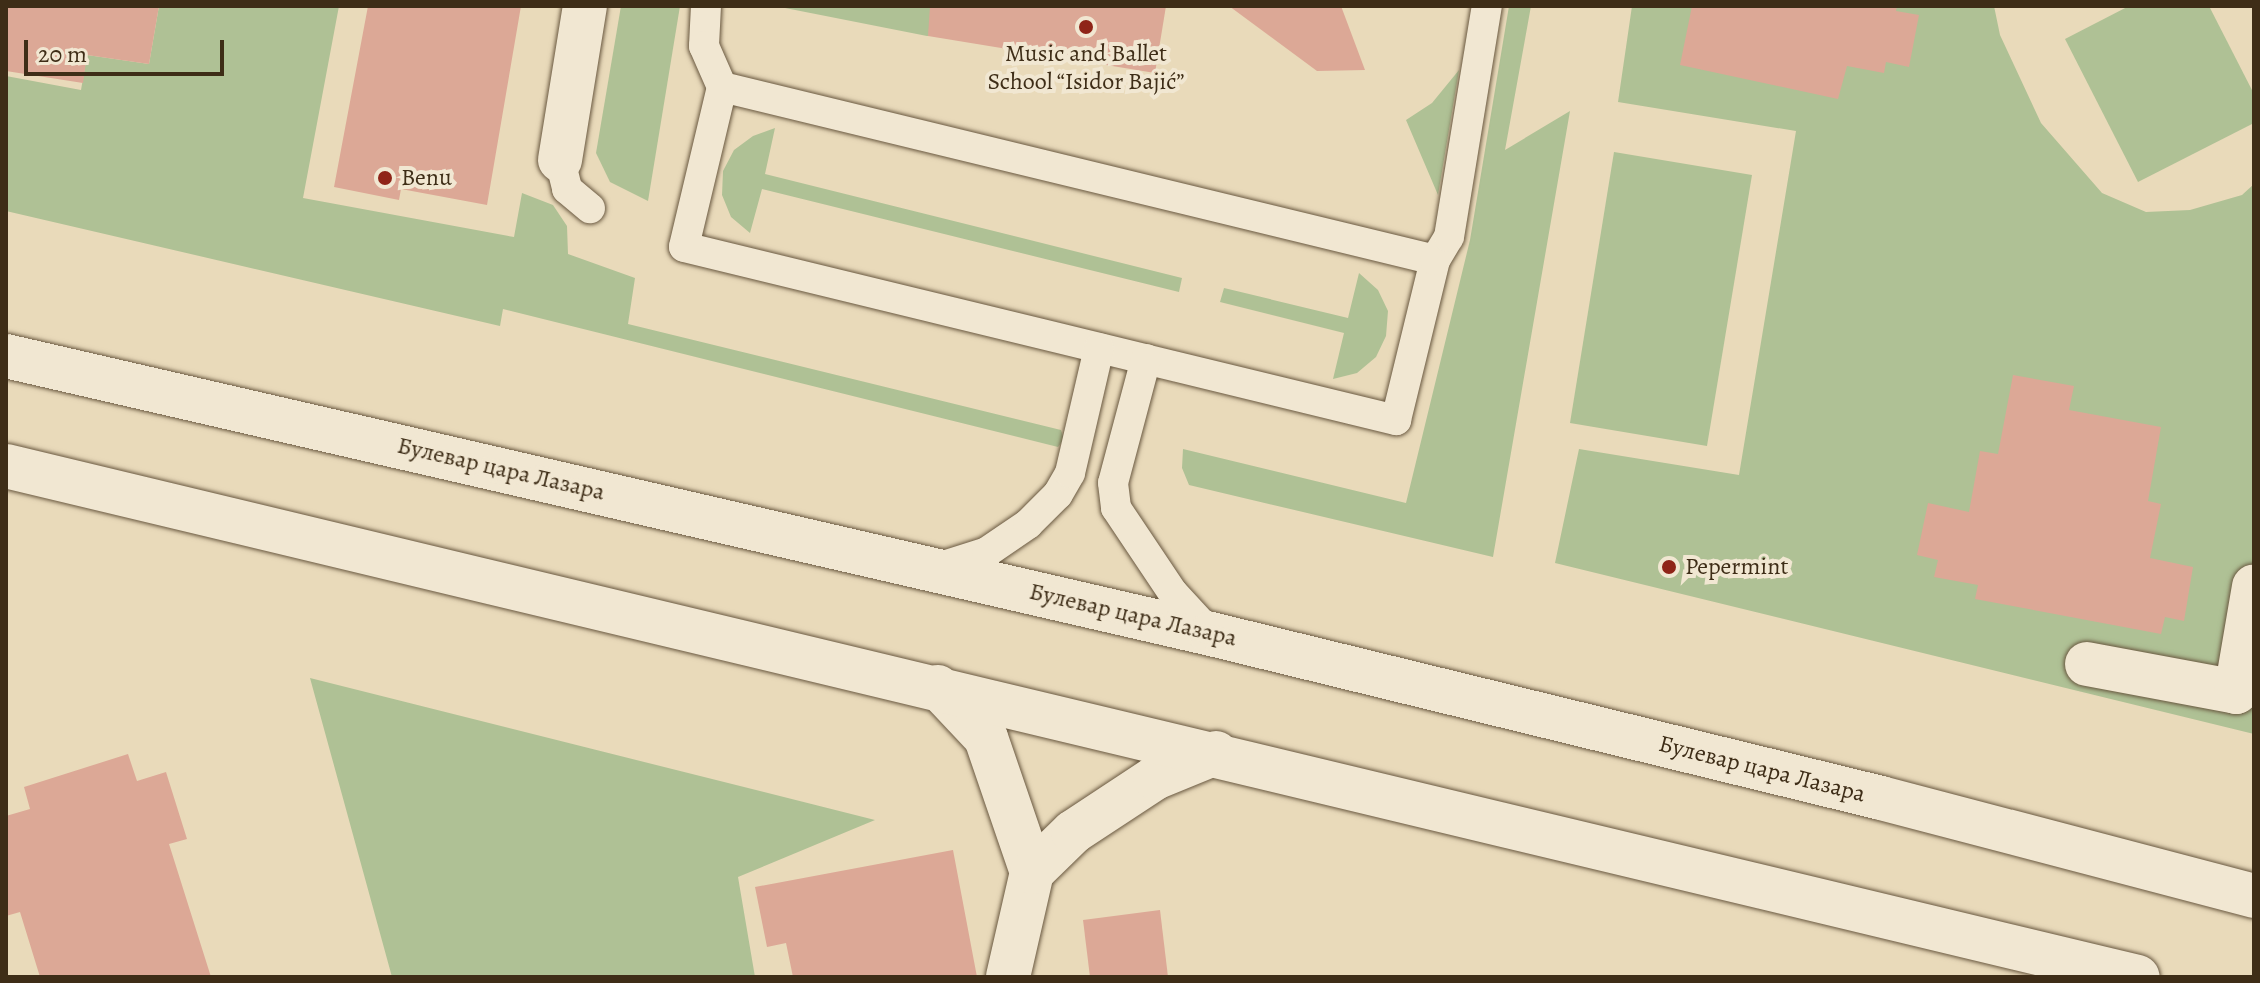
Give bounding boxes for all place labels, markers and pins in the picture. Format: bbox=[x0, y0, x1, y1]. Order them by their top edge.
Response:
marker: Music and Ballet School “Isidor Bajić” bbox=[1077, 18, 1095, 36]
place label: Music and Ballet School “Isidor Bajić” bbox=[987, 40, 1185, 96]
place label: Benu bbox=[401, 164, 452, 192]
marker: Benu bbox=[376, 169, 394, 187]
place label: Pepermint bbox=[1685, 553, 1788, 581]
marker: Pepermint bbox=[1660, 558, 1678, 576]

